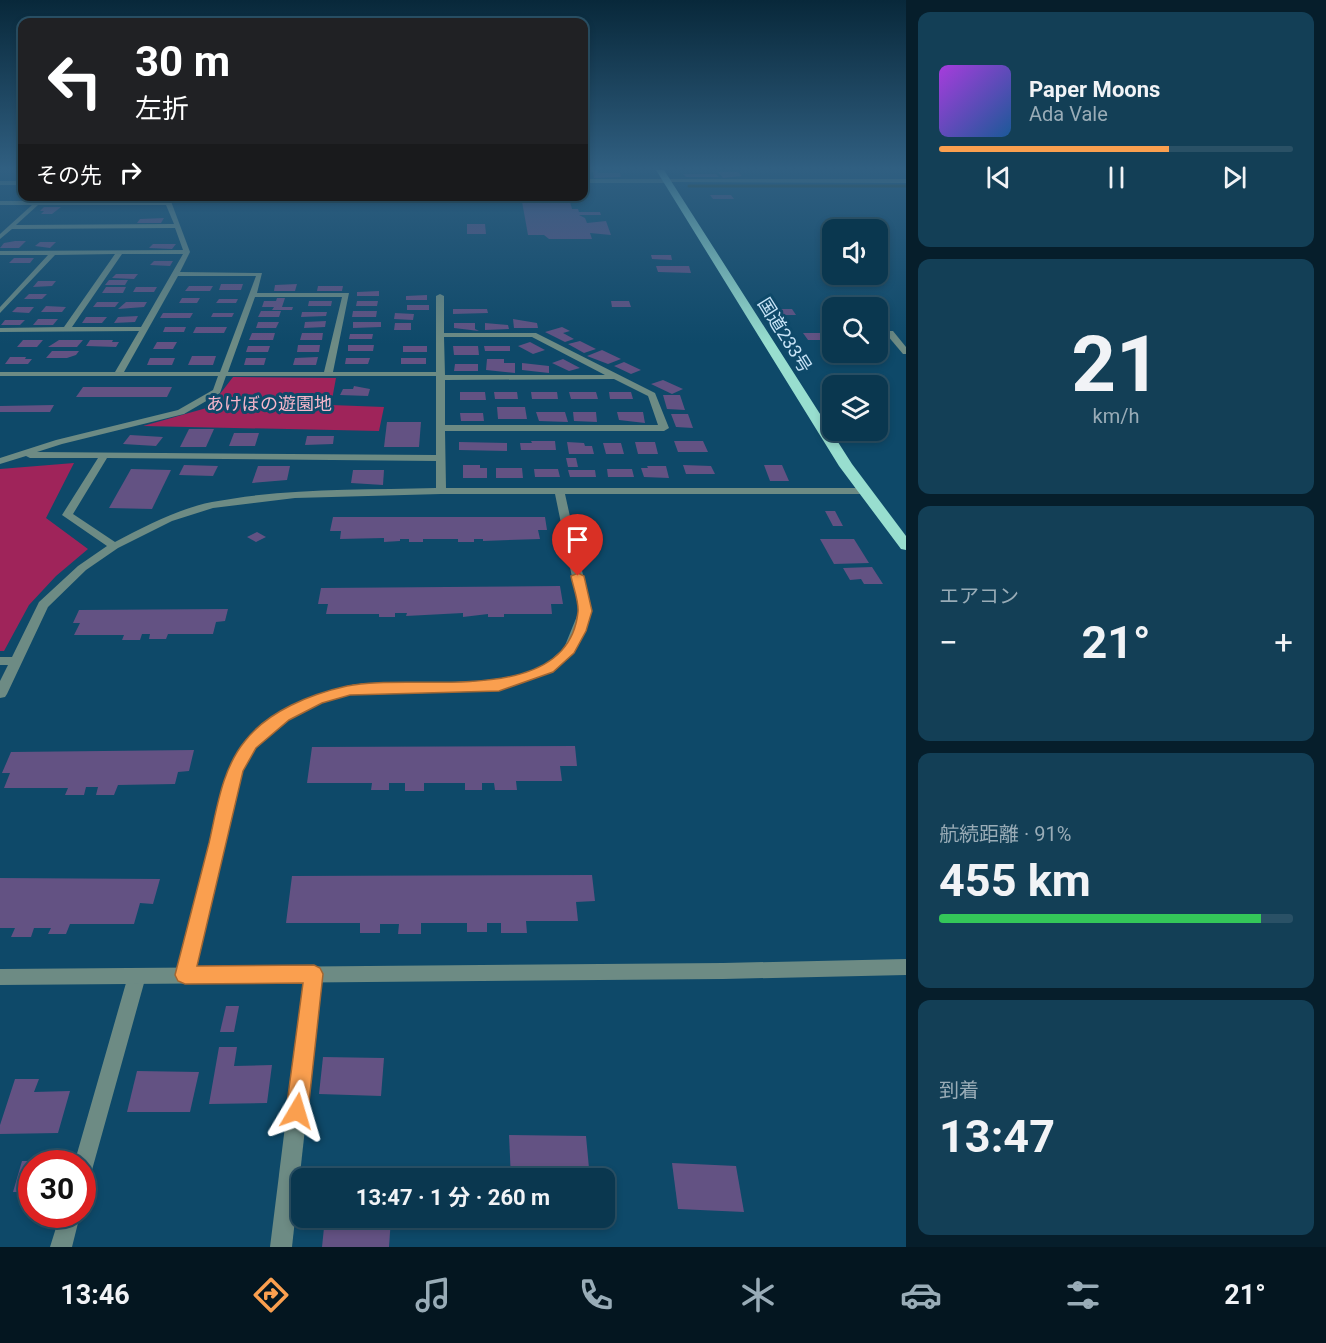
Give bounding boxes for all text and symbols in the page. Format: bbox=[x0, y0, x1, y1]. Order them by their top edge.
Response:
text: 30 m bbox=[135, 37, 230, 86]
icon: left bbox=[36, 42, 114, 120]
text: Paper Moons bbox=[1029, 77, 1160, 102]
text: 左折 bbox=[135, 93, 189, 125]
text: Ada Vale bbox=[1029, 102, 1108, 126]
icon: right bbox=[114, 156, 147, 189]
icon: previous bbox=[982, 161, 1015, 194]
icon: pause bbox=[1100, 161, 1133, 194]
icon: next bbox=[1218, 161, 1251, 194]
text: その先 bbox=[36, 163, 102, 188]
map controls bbox=[822, 219, 888, 441]
button: sound bbox=[822, 219, 888, 285]
street label: 国道233号 bbox=[754, 294, 816, 376]
button: search bbox=[822, 297, 888, 363]
text: 21 bbox=[1071, 319, 1161, 410]
button: layers bbox=[822, 375, 888, 441]
park label: あけぼの遊園地 bbox=[206, 393, 332, 414]
text: km/h bbox=[1093, 404, 1139, 428]
pin bbox=[552, 514, 603, 576]
icon: arrive bbox=[561, 523, 594, 556]
text: エアコン bbox=[939, 584, 1019, 608]
text: 21° bbox=[1081, 616, 1151, 669]
text: − bbox=[939, 623, 958, 662]
text: + bbox=[1274, 623, 1293, 662]
text: 航続距離 · 91% bbox=[939, 822, 1071, 846]
text: 455 km bbox=[939, 854, 1091, 907]
text: 到着 bbox=[939, 1078, 979, 1102]
position arrow bbox=[265, 1079, 329, 1143]
text: 13:47 bbox=[939, 1110, 1055, 1163]
speed limit sign: 30 bbox=[18, 1150, 96, 1228]
text: 13:47 · 1 分 · 260 m bbox=[356, 1185, 550, 1210]
icon: directions bbox=[250, 1274, 292, 1316]
icon: music bbox=[412, 1274, 454, 1316]
icon: phone bbox=[575, 1274, 617, 1316]
icon: climate bbox=[737, 1274, 779, 1316]
icon: car bbox=[900, 1274, 942, 1316]
icon: filters bbox=[1062, 1274, 1104, 1316]
text: 13:46 bbox=[60, 1279, 130, 1311]
text: 21° bbox=[1224, 1279, 1266, 1311]

